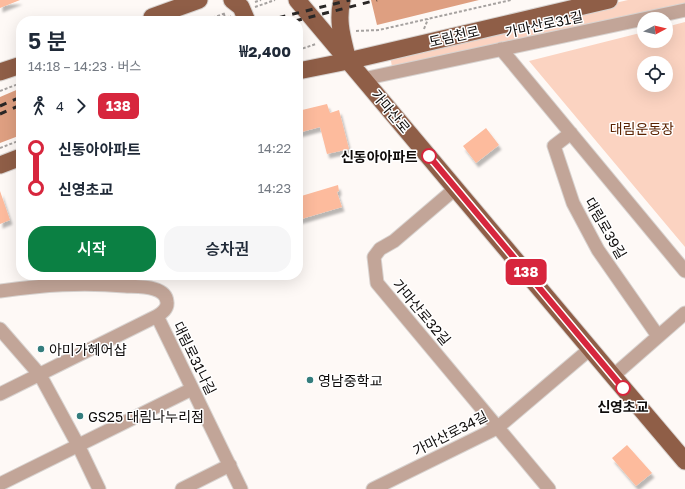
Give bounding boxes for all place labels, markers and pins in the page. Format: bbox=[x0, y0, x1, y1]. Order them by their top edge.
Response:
place label: 신동아아파트 bbox=[341, 148, 418, 165]
marker: 신동아아파트 bbox=[421, 148, 437, 164]
place label: 아미가헤어샵 bbox=[49, 341, 126, 358]
marker: 아미가헤어샵 bbox=[36, 344, 46, 354]
place label: 영남중학교 bbox=[318, 372, 383, 389]
marker: 영남중학교 bbox=[305, 375, 315, 385]
marker: 신영초교 bbox=[615, 380, 631, 396]
place label: 신영초교 bbox=[597, 398, 649, 415]
place label: GS25 대림나누리점 bbox=[88, 408, 204, 425]
marker: GS25 대림나누리점 bbox=[75, 411, 85, 421]

